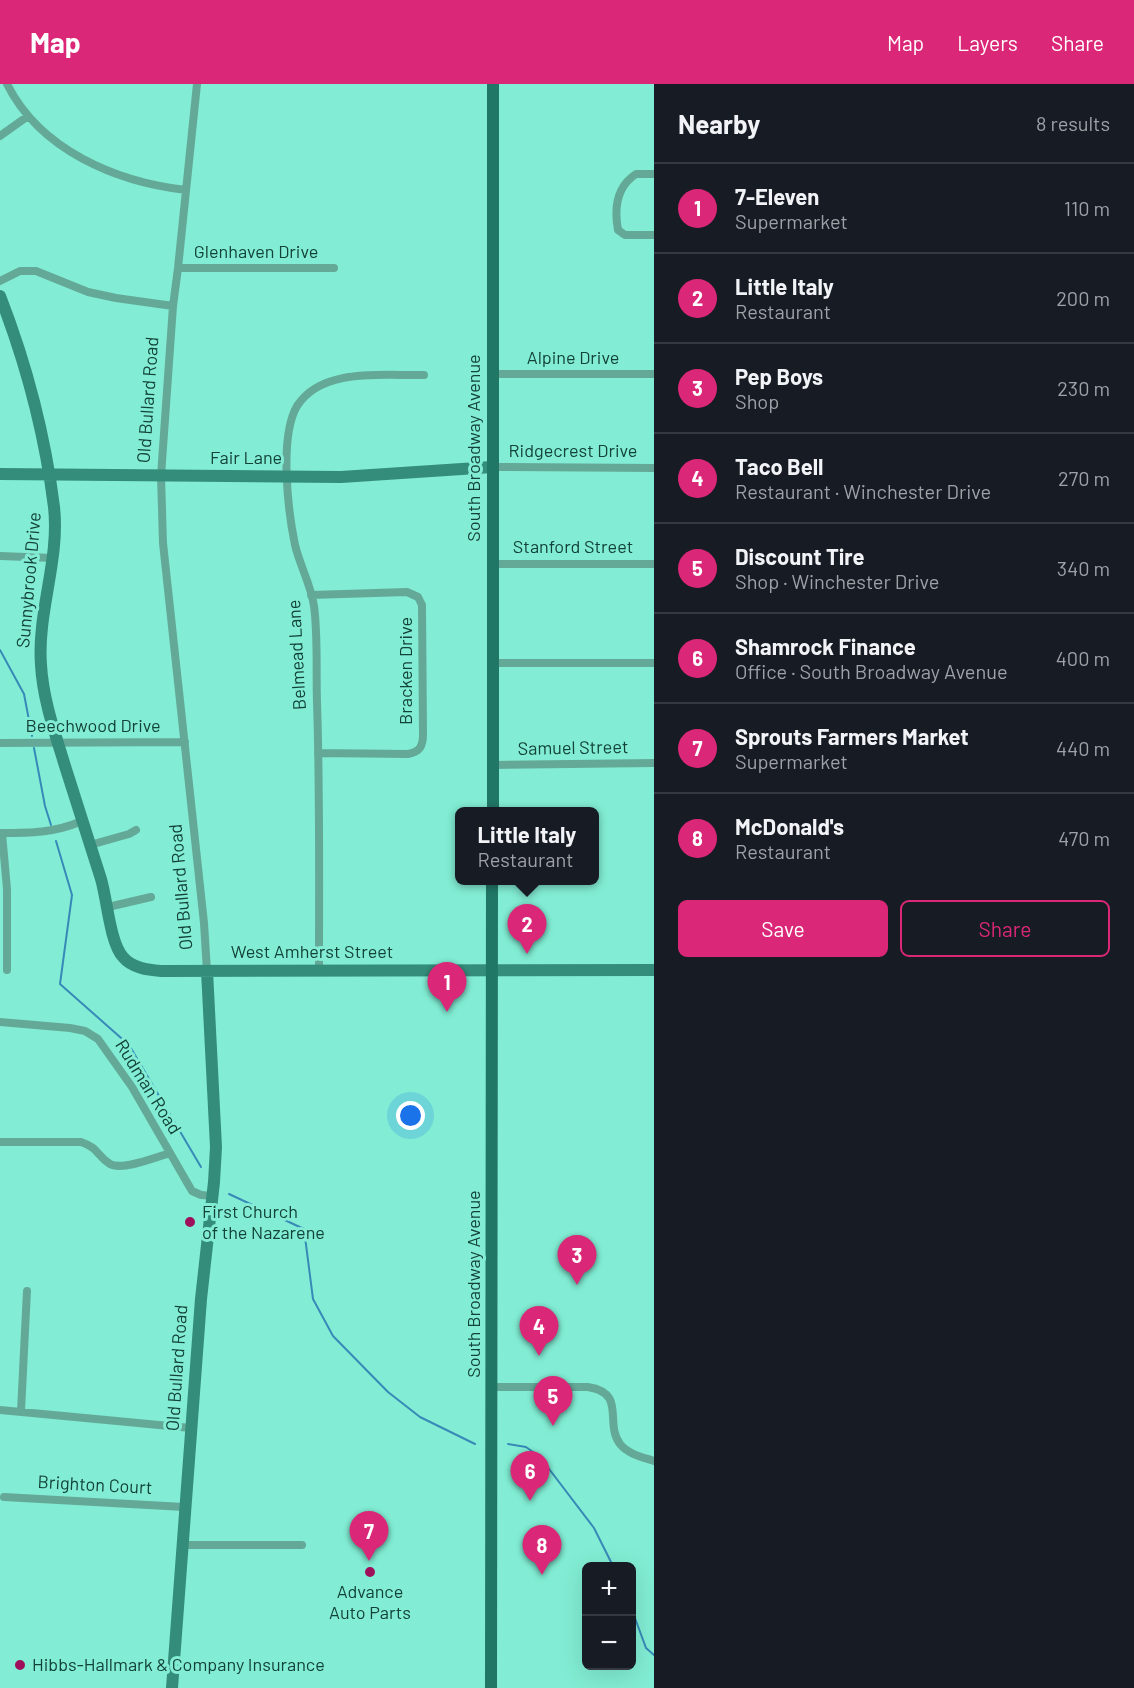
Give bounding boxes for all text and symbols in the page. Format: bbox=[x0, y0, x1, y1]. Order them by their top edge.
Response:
text: Map bbox=[30, 25, 81, 59]
text: Map bbox=[887, 30, 924, 55]
text: Layers bbox=[957, 30, 1018, 55]
text: Share bbox=[1051, 30, 1104, 55]
text: Nearby bbox=[678, 108, 760, 139]
text: 8 results bbox=[1036, 111, 1110, 135]
text: 7-Eleven bbox=[735, 183, 819, 209]
text: 1 bbox=[694, 196, 701, 220]
text: 110 m bbox=[1064, 196, 1110, 220]
text: Supermarket bbox=[735, 209, 848, 233]
street label: Glenhaven Drive bbox=[194, 240, 318, 262]
text: Little Italy bbox=[735, 273, 834, 299]
text: 2 bbox=[692, 286, 703, 310]
text: 200 m bbox=[1056, 286, 1110, 310]
text: Restaurant bbox=[735, 299, 831, 323]
street label: Old Bullard Road bbox=[132, 336, 162, 464]
street label: Alpine Drive bbox=[527, 346, 619, 368]
street label: South Broadway Avenue bbox=[462, 354, 484, 542]
text: Pep Boys bbox=[735, 363, 823, 389]
text: 3 bbox=[692, 376, 703, 400]
text: 230 m bbox=[1057, 376, 1110, 400]
text: Shop bbox=[735, 389, 779, 413]
street label: Ridgecrest Drive bbox=[509, 439, 637, 461]
street label: Fair Lane bbox=[210, 446, 282, 468]
text: Taco Bell bbox=[735, 453, 823, 479]
text: 4 bbox=[691, 466, 704, 490]
text: 270 m bbox=[1058, 466, 1110, 490]
text: Restaurant · Winchester Drive bbox=[735, 479, 991, 503]
street label: Sunnybrook Drive bbox=[11, 511, 45, 649]
street label: Stanford Street bbox=[513, 535, 633, 557]
text: Discount Tire bbox=[735, 543, 864, 569]
text: 5 bbox=[692, 556, 703, 580]
text: 340 m bbox=[1057, 556, 1110, 580]
text: Shop · Winchester Drive bbox=[735, 569, 939, 593]
street label: Belmead Lane bbox=[282, 599, 310, 711]
street label: Bracken Drive bbox=[394, 617, 416, 725]
text: Shamrock Finance bbox=[735, 633, 916, 659]
text: 6 bbox=[692, 646, 703, 670]
text: 400 m bbox=[1056, 646, 1110, 670]
text: Office · South Broadway Avenue bbox=[735, 659, 1008, 683]
street label: Beechwood Drive bbox=[25, 714, 161, 736]
text: Sprouts Farmers Market bbox=[735, 723, 969, 749]
street label: Samuel Street bbox=[517, 735, 629, 759]
text: 7 bbox=[693, 736, 702, 760]
text: 440 m bbox=[1056, 736, 1110, 760]
text: Supermarket bbox=[735, 749, 848, 773]
popup bbox=[455, 807, 599, 885]
text: McDonald's bbox=[735, 813, 844, 839]
text: Little Italy bbox=[478, 821, 576, 847]
street label: Old Bullard Road bbox=[164, 823, 196, 951]
text: 8 bbox=[692, 826, 703, 850]
text: 470 m bbox=[1058, 826, 1110, 850]
text: Restaurant bbox=[735, 839, 831, 863]
text: Restaurant bbox=[478, 847, 574, 871]
button: Save bbox=[678, 900, 888, 957]
button: Share bbox=[900, 900, 1110, 957]
pin: 2 bbox=[508, 904, 546, 954]
street label: West Amherst Street bbox=[231, 940, 393, 962]
pin: 1 bbox=[428, 962, 466, 1012]
street label: Rudman Road bbox=[111, 1035, 187, 1138]
your location bbox=[396, 1101, 425, 1130]
street label: South Broadway Avenue bbox=[462, 1190, 484, 1378]
place label: First Church of the Nazarene bbox=[202, 1200, 325, 1243]
marker: First Church of the Nazarene bbox=[183, 1215, 197, 1229]
pin: 3 bbox=[558, 1236, 596, 1285]
street label: Old Bullard Road bbox=[161, 1304, 191, 1432]
pin: 4 bbox=[520, 1306, 558, 1356]
pin: 5 bbox=[534, 1376, 572, 1426]
pin: 6 bbox=[510, 1452, 550, 1501]
street label: Brighton Court bbox=[37, 1470, 153, 1498]
pin: 7 bbox=[350, 1512, 388, 1561]
pin: 8 bbox=[522, 1526, 562, 1575]
map controls bbox=[582, 1562, 636, 1670]
button: + bbox=[582, 1562, 636, 1616]
marker: Advance Auto Parts bbox=[363, 1565, 377, 1579]
place label: Advance Auto Parts bbox=[329, 1580, 411, 1623]
button: − bbox=[582, 1616, 636, 1670]
place label: Hibbs-Hallmark & Company Insurance bbox=[32, 1653, 325, 1675]
marker: Hibbs-Hallmark & Company Insurance bbox=[13, 1658, 27, 1672]

